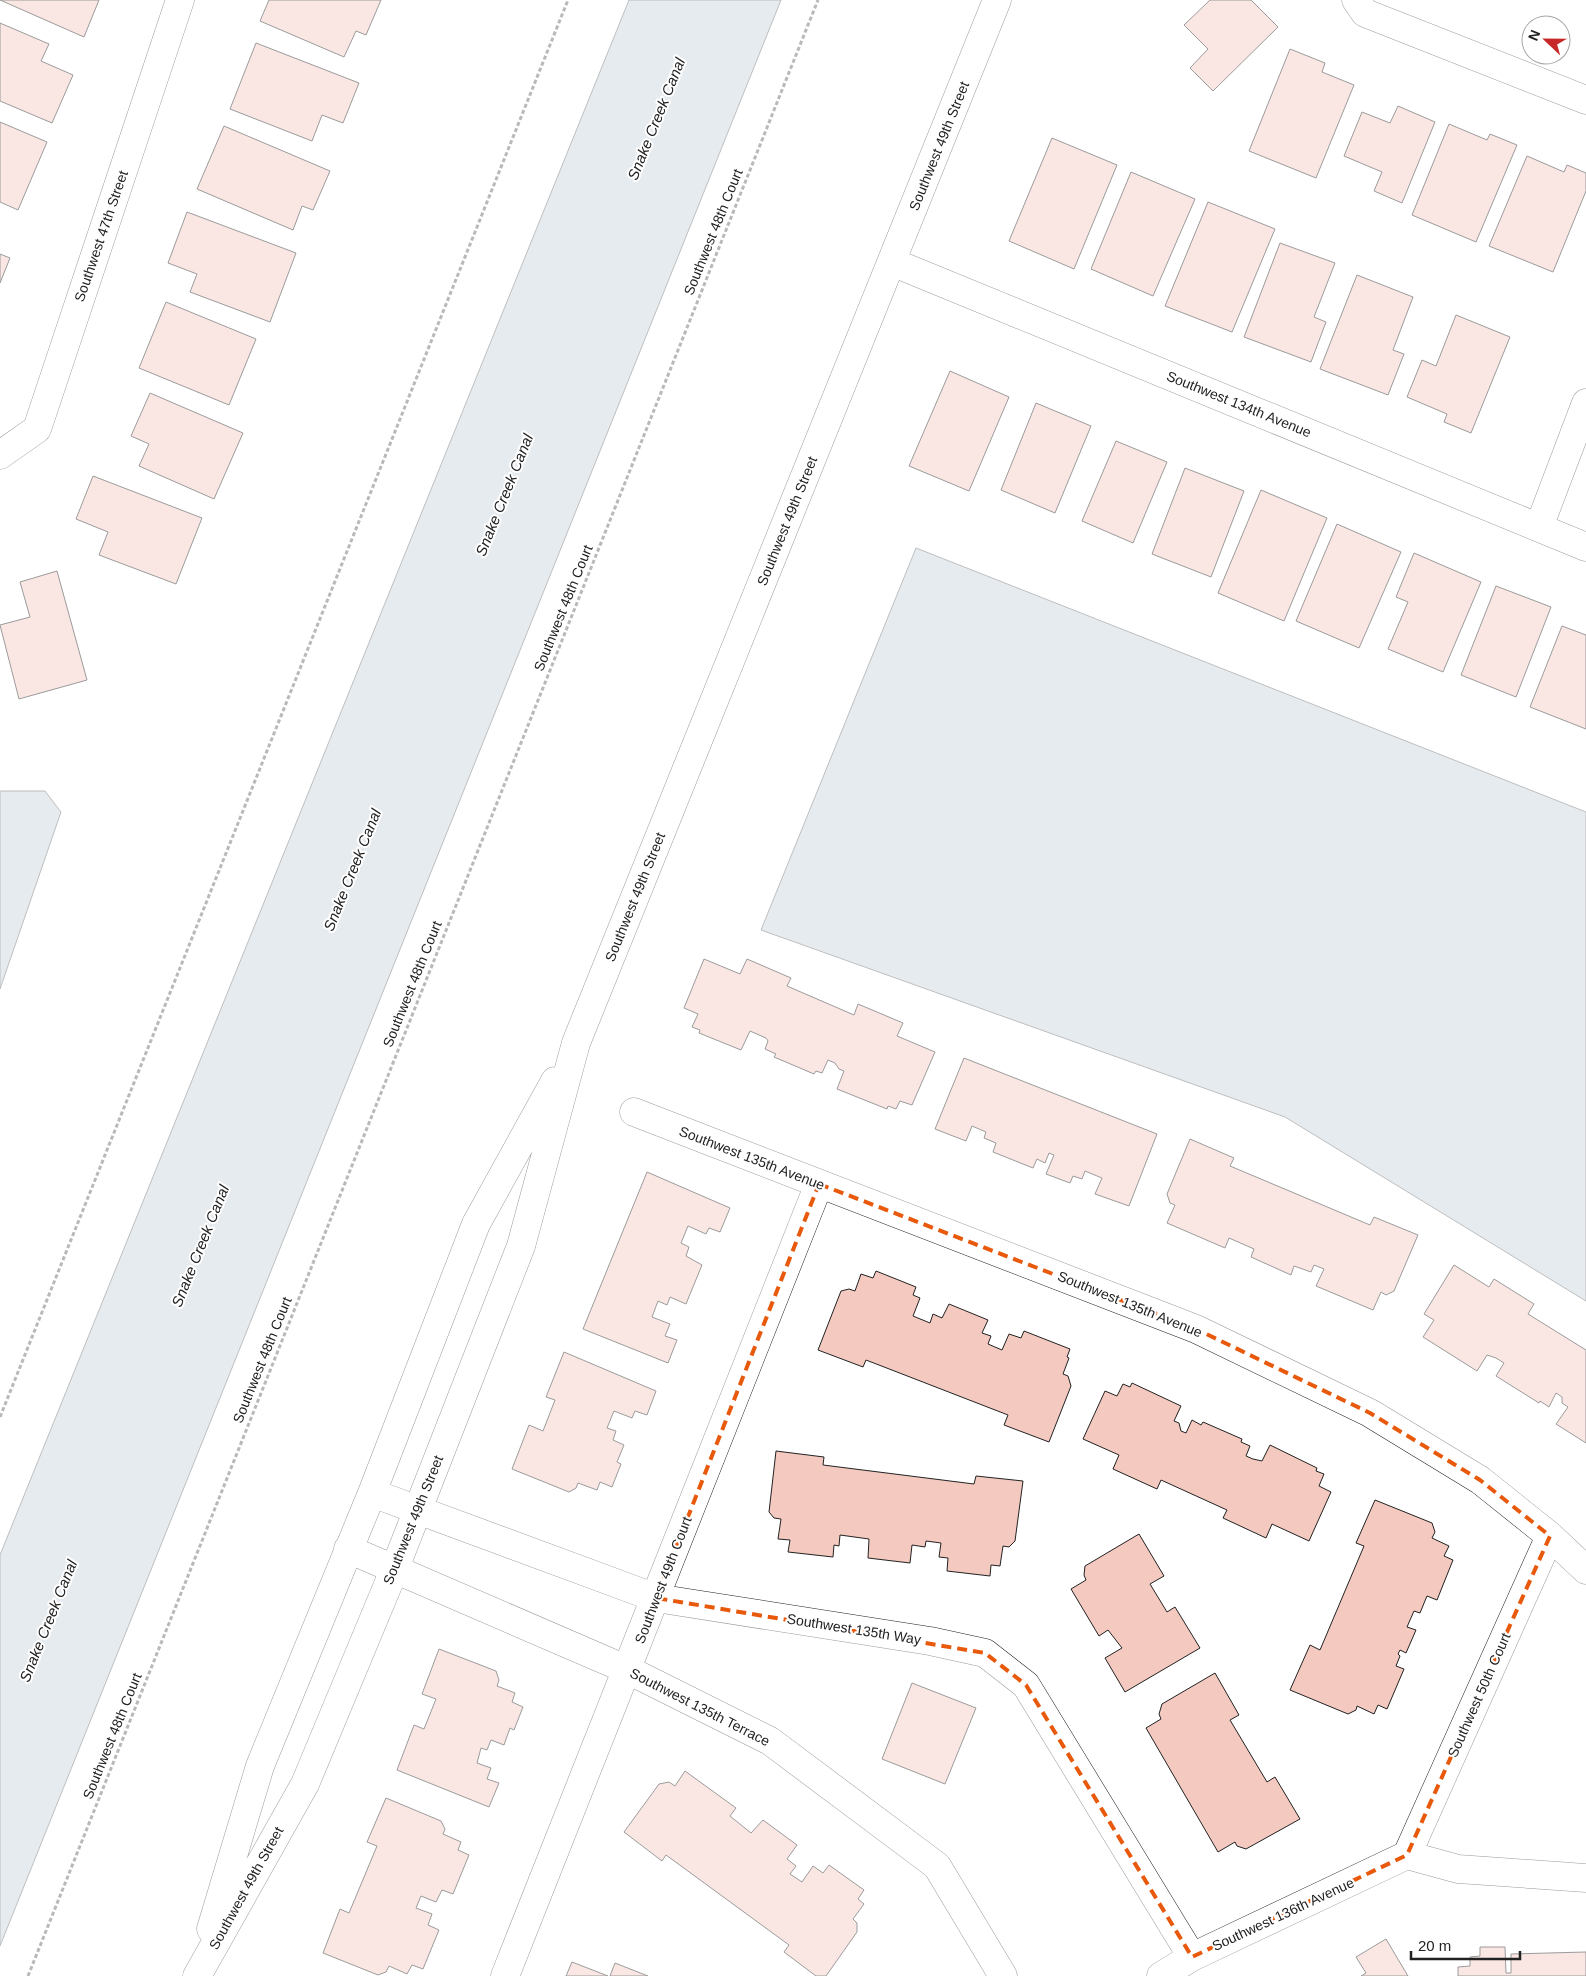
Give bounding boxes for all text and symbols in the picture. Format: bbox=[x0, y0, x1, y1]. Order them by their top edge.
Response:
north arrow bbox=[1521, 15, 1571, 65]
text: N bbox=[1525, 27, 1543, 43]
water label: Snake Creek Canal bbox=[624, 55, 688, 182]
street label: Southwest 49th Street bbox=[906, 79, 972, 213]
street label: Southwest 48th Court bbox=[680, 166, 746, 297]
street label: Southwest 47th Street bbox=[71, 168, 131, 304]
street label: Southwest 134th Avenue bbox=[1164, 368, 1314, 440]
water label: Snake Creek Canal bbox=[472, 431, 536, 558]
street label: Southwest 49th Street bbox=[754, 454, 820, 588]
street label: Southwest 48th Court bbox=[530, 542, 596, 673]
water label: Snake Creek Canal bbox=[320, 806, 384, 933]
street label: Southwest 49th Street bbox=[602, 830, 668, 964]
street label: Southwest 48th Court bbox=[379, 918, 445, 1049]
street label: Southwest 135th Avenue bbox=[677, 1123, 827, 1193]
water label: Snake Creek Canal bbox=[168, 1182, 232, 1309]
street label: Southwest 135th Avenue bbox=[1055, 1268, 1205, 1340]
street label: Southwest 48th Court bbox=[229, 1294, 295, 1425]
street label: Southwest 49th Street bbox=[380, 1453, 446, 1587]
street label: Southwest 49th Court bbox=[631, 1514, 695, 1646]
water label: Snake Creek Canal bbox=[16, 1557, 80, 1684]
street label: Southwest 135th Way bbox=[786, 1610, 922, 1648]
street label: Southwest 50th Court bbox=[1444, 1630, 1514, 1760]
street label: Southwest 135th Terrace bbox=[627, 1665, 773, 1749]
street label: Southwest 48th Court bbox=[79, 1670, 145, 1801]
street label: Southwest 49th Street bbox=[206, 1824, 286, 1952]
street label: Southwest 136th Avenue bbox=[1210, 1874, 1357, 1954]
scale bar bbox=[1411, 1928, 1520, 1960]
text: 20 m bbox=[1418, 1937, 1451, 1954]

